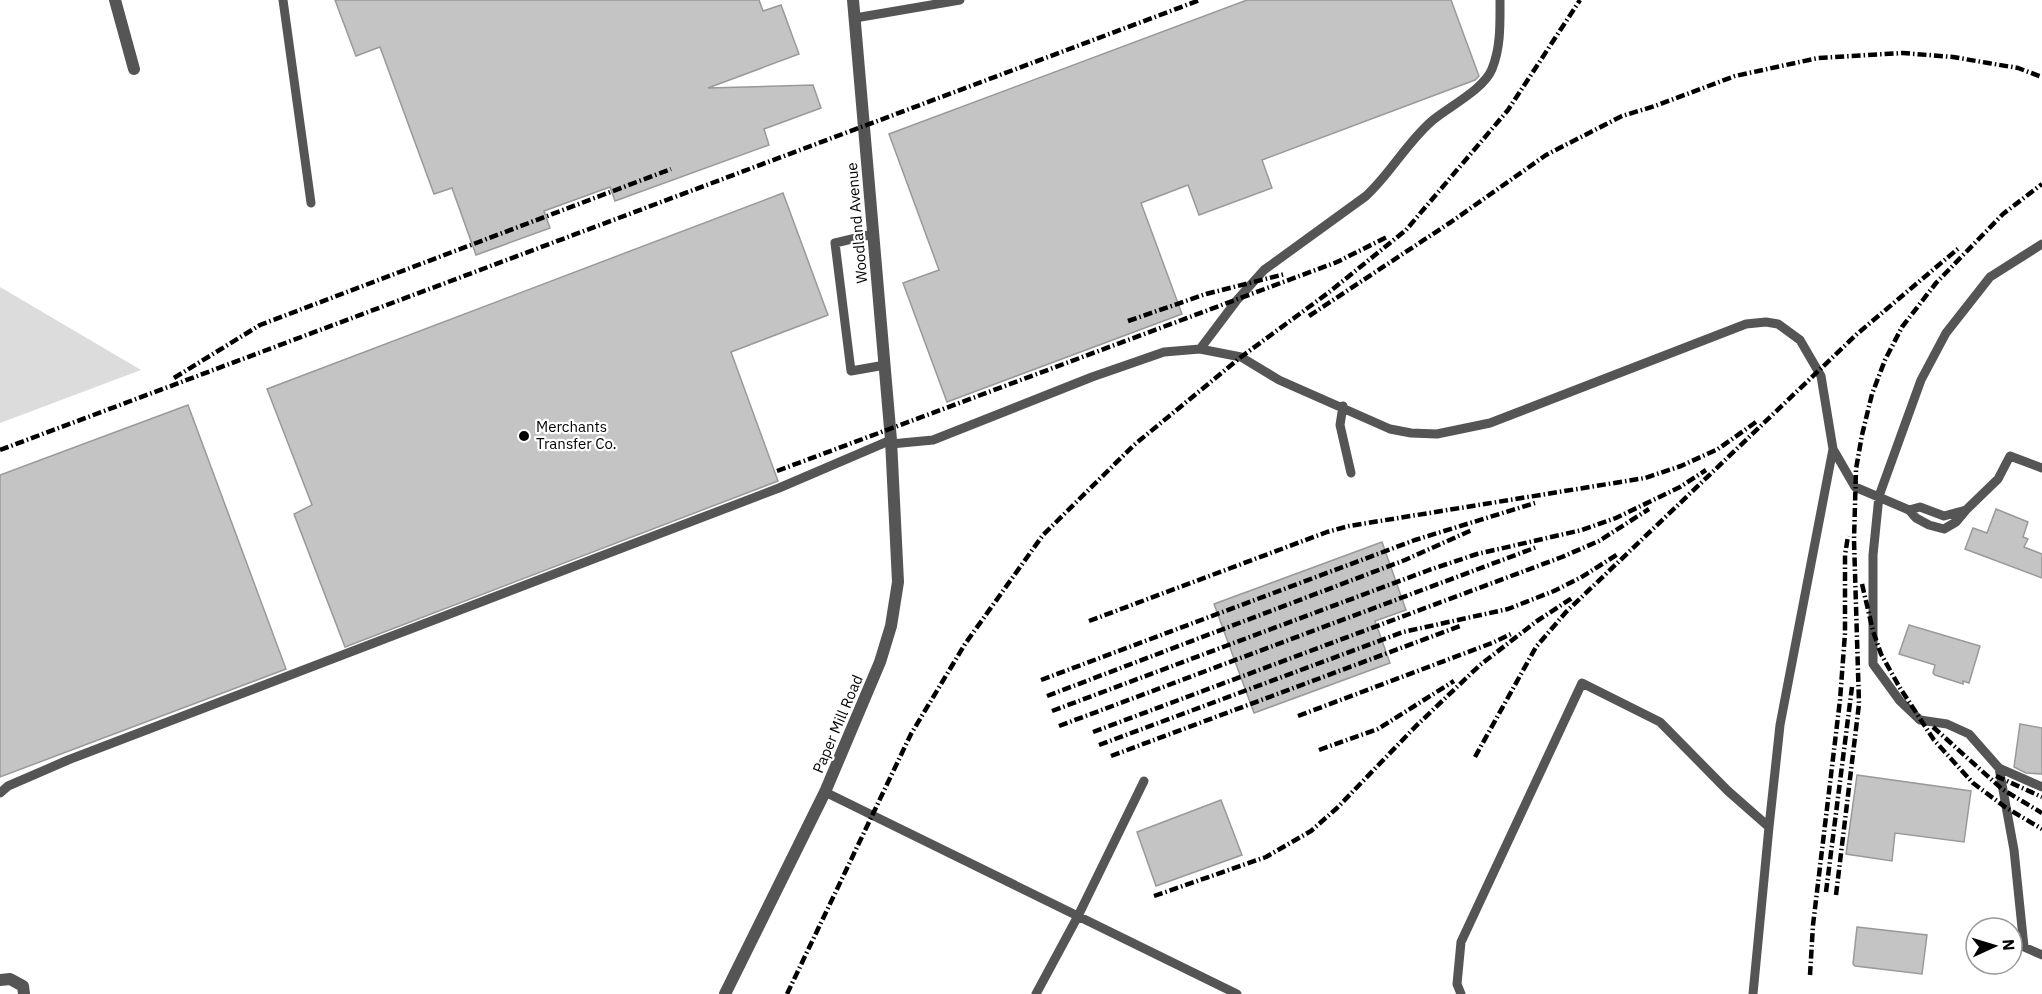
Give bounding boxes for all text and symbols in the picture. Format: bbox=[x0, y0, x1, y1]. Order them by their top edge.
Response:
street label: Woodland Avenue bbox=[842, 162, 871, 284]
place label: Merchants Transfer Co. bbox=[536, 417, 617, 453]
marker: Merchants Transfer Co. bbox=[517, 429, 531, 443]
street label: Paper Mill Road bbox=[808, 672, 867, 776]
north arrow bbox=[1964, 916, 2024, 976]
text: N bbox=[1999, 938, 2019, 951]

